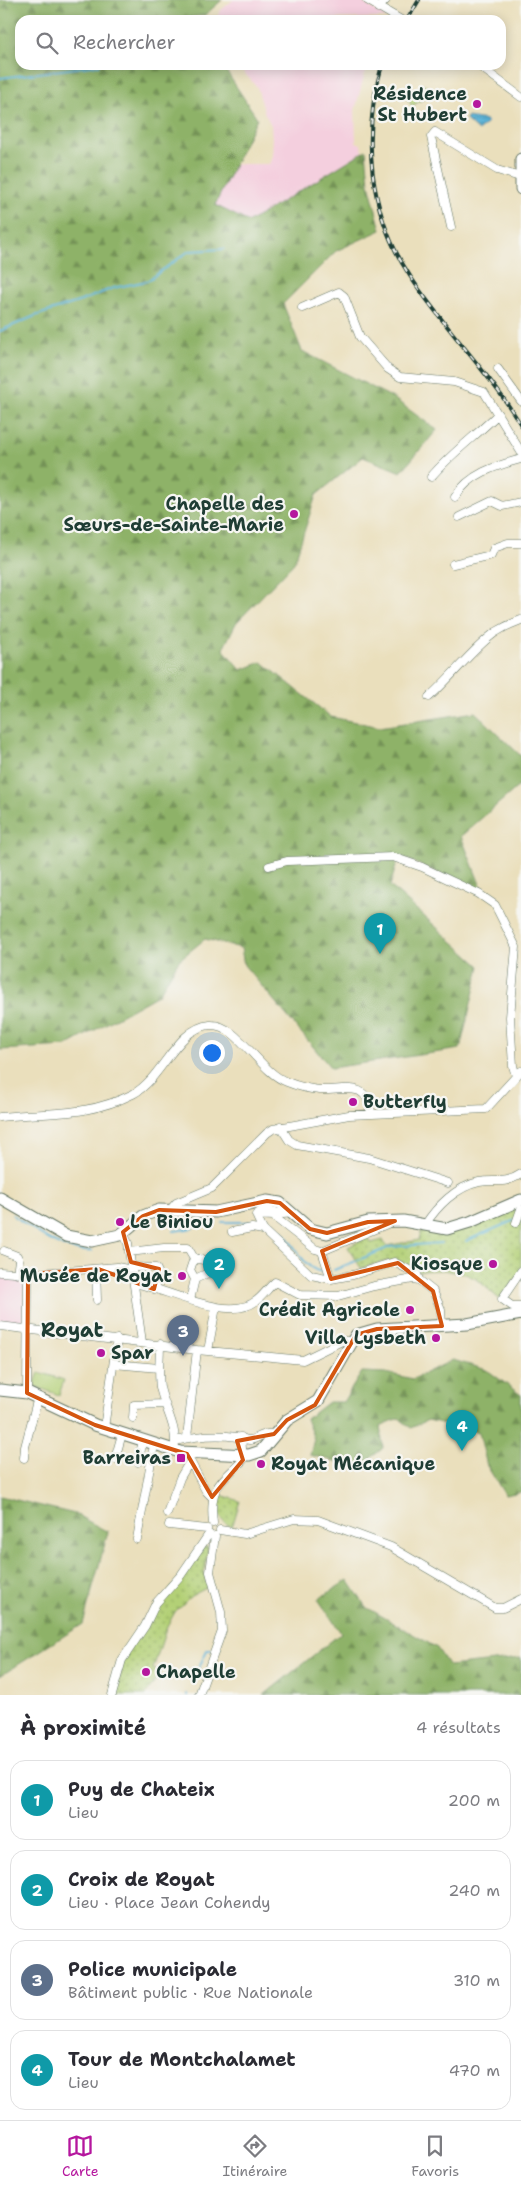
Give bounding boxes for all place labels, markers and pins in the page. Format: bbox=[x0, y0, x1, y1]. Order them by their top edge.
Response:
place label: Résidence St Hubert bbox=[373, 82, 467, 127]
marker: Résidence St Hubert bbox=[471, 98, 483, 110]
place label: Chapelle des Sœurs-de-Sainte-Marie bbox=[63, 492, 284, 537]
marker: Chapelle des Sœurs-de-Sainte-Marie bbox=[288, 508, 300, 520]
pin: 1 bbox=[364, 913, 396, 954]
place label: Butterfly bbox=[363, 1090, 447, 1114]
marker: Butterfly bbox=[347, 1096, 359, 1108]
place label: Le Biniou bbox=[130, 1210, 213, 1234]
marker: Le Biniou bbox=[114, 1216, 126, 1228]
pin: 2 bbox=[203, 1248, 235, 1289]
place label: Kiosque bbox=[411, 1252, 483, 1276]
marker: Kiosque bbox=[487, 1258, 499, 1270]
place label: Musée de Royat bbox=[20, 1264, 172, 1288]
marker: Musée de Royat bbox=[176, 1270, 188, 1282]
place label: Crédit Agricole bbox=[259, 1298, 400, 1322]
marker: Crédit Agricole bbox=[404, 1304, 416, 1316]
pin: 3 bbox=[167, 1315, 199, 1356]
place label: Villa Lysbeth bbox=[305, 1326, 426, 1350]
marker: Villa Lysbeth bbox=[430, 1332, 442, 1344]
place label: Spar bbox=[111, 1341, 154, 1365]
marker: Spar bbox=[95, 1347, 107, 1359]
pin: 4 bbox=[446, 1410, 478, 1451]
place label: Barreiras bbox=[83, 1446, 171, 1470]
marker: Barreiras bbox=[175, 1452, 187, 1464]
place label: Royat Mécanique bbox=[271, 1452, 435, 1476]
marker: Royat Mécanique bbox=[255, 1458, 267, 1470]
place label: Chapelle bbox=[156, 1660, 236, 1684]
marker: Chapelle bbox=[140, 1666, 152, 1678]

